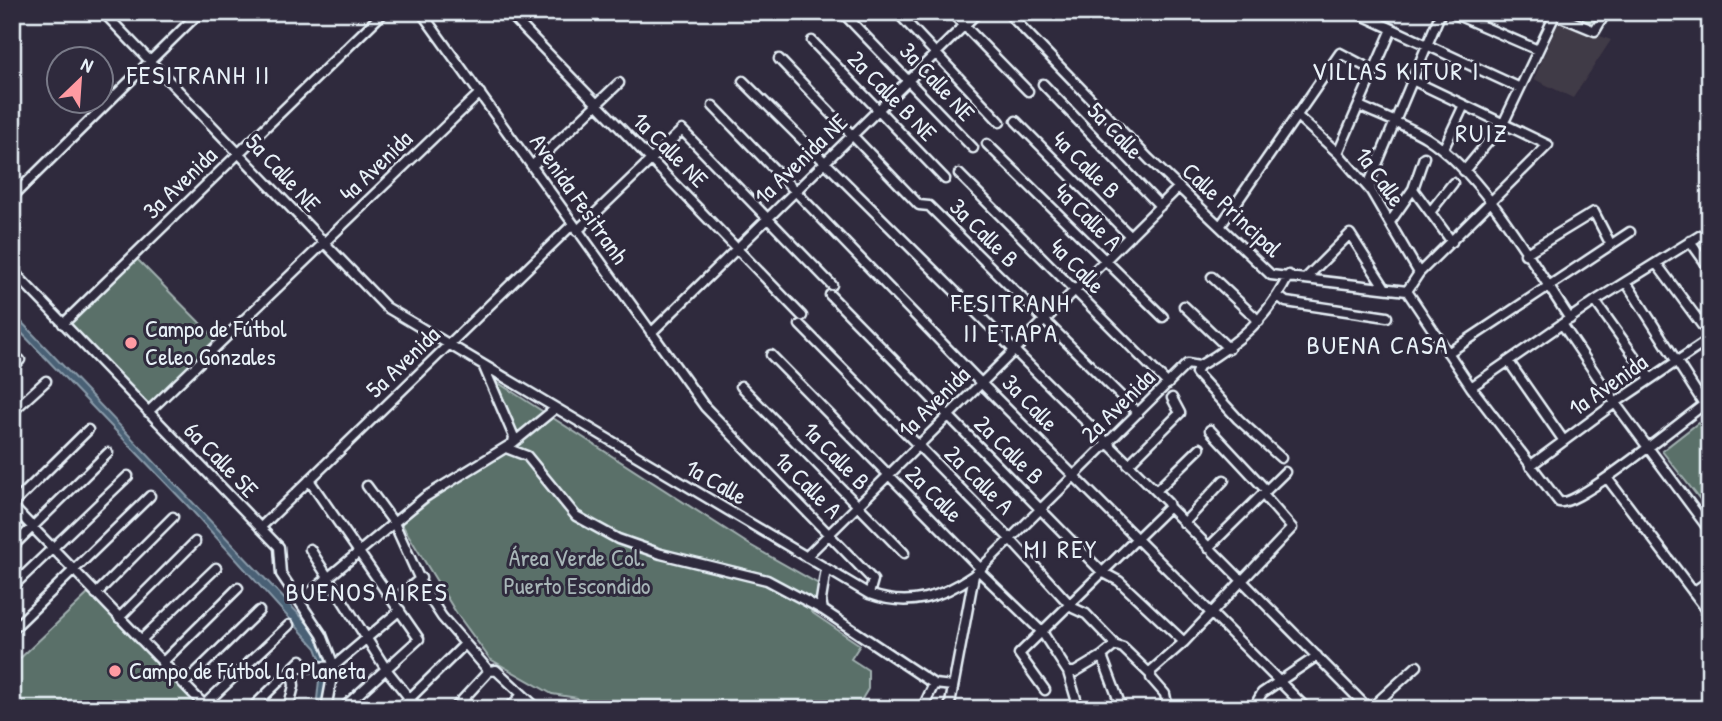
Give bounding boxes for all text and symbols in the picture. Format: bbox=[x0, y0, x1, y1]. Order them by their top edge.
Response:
street label: 3a Calle NE bbox=[893, 35, 983, 128]
street label: 2a Calle B NE bbox=[841, 43, 945, 148]
north arrow bbox=[46, 46, 116, 116]
text: N bbox=[77, 51, 97, 79]
district label: VILLAS KITUR I bbox=[1312, 53, 1480, 88]
district label: FESITRANH II bbox=[126, 57, 271, 92]
street label: 5a Calle bbox=[1081, 95, 1151, 166]
street label: 1a Calle NE bbox=[626, 104, 716, 194]
street label: 1a Avenida NE bbox=[747, 105, 854, 211]
district label: RUIZ bbox=[1455, 115, 1509, 150]
street label: 4a Avenida bbox=[332, 123, 419, 208]
street label: 4a Calle B bbox=[1046, 123, 1128, 205]
street label: 5a Calle NE bbox=[239, 126, 329, 219]
street label: Avenida Fesitranh bbox=[523, 127, 637, 270]
street label: 3a Avenida bbox=[135, 139, 223, 226]
street label: 1a Calle bbox=[1348, 140, 1413, 213]
street label: Calle Principal bbox=[1176, 155, 1290, 264]
street label: 4a Calle A bbox=[1048, 175, 1130, 257]
street label: 3a Calle B bbox=[943, 191, 1026, 274]
street label: 4a Calle bbox=[1043, 231, 1113, 300]
district label: FESITRANH II ETAPA bbox=[950, 285, 1071, 350]
place label: Campo de Fútbol Celeo Gonzales bbox=[145, 312, 287, 372]
street label: 5a Avenida bbox=[358, 318, 446, 404]
district label: BUENA CASA bbox=[1306, 327, 1450, 362]
marker: Campo de Fútbol Celeo Gonzales bbox=[123, 335, 139, 351]
street label: 1a Avenida bbox=[1562, 345, 1653, 423]
street label: 1a Avenida bbox=[890, 358, 976, 444]
street label: 2a Avenida bbox=[1073, 361, 1161, 449]
street label: 3a Calle bbox=[996, 367, 1066, 438]
street label: 2a Calle B bbox=[968, 407, 1052, 491]
street label: 6a Calle SE bbox=[178, 414, 266, 505]
street label: 1a Calle B bbox=[796, 414, 877, 497]
street label: 2a Calle A bbox=[938, 438, 1022, 521]
street label: 1a Calle A bbox=[768, 444, 850, 525]
street label: 1a Calle bbox=[680, 451, 754, 512]
street label: 2a Calle bbox=[899, 458, 971, 529]
district label: MI REY bbox=[1024, 531, 1098, 566]
park label: Área Verde Col. Puerto Escondido bbox=[504, 541, 651, 601]
district label: BUENOS AIRES bbox=[285, 574, 449, 609]
place label: Campo de Fútbol La Planeta bbox=[129, 654, 365, 686]
marker: Campo de Fútbol La Planeta bbox=[107, 663, 123, 679]

